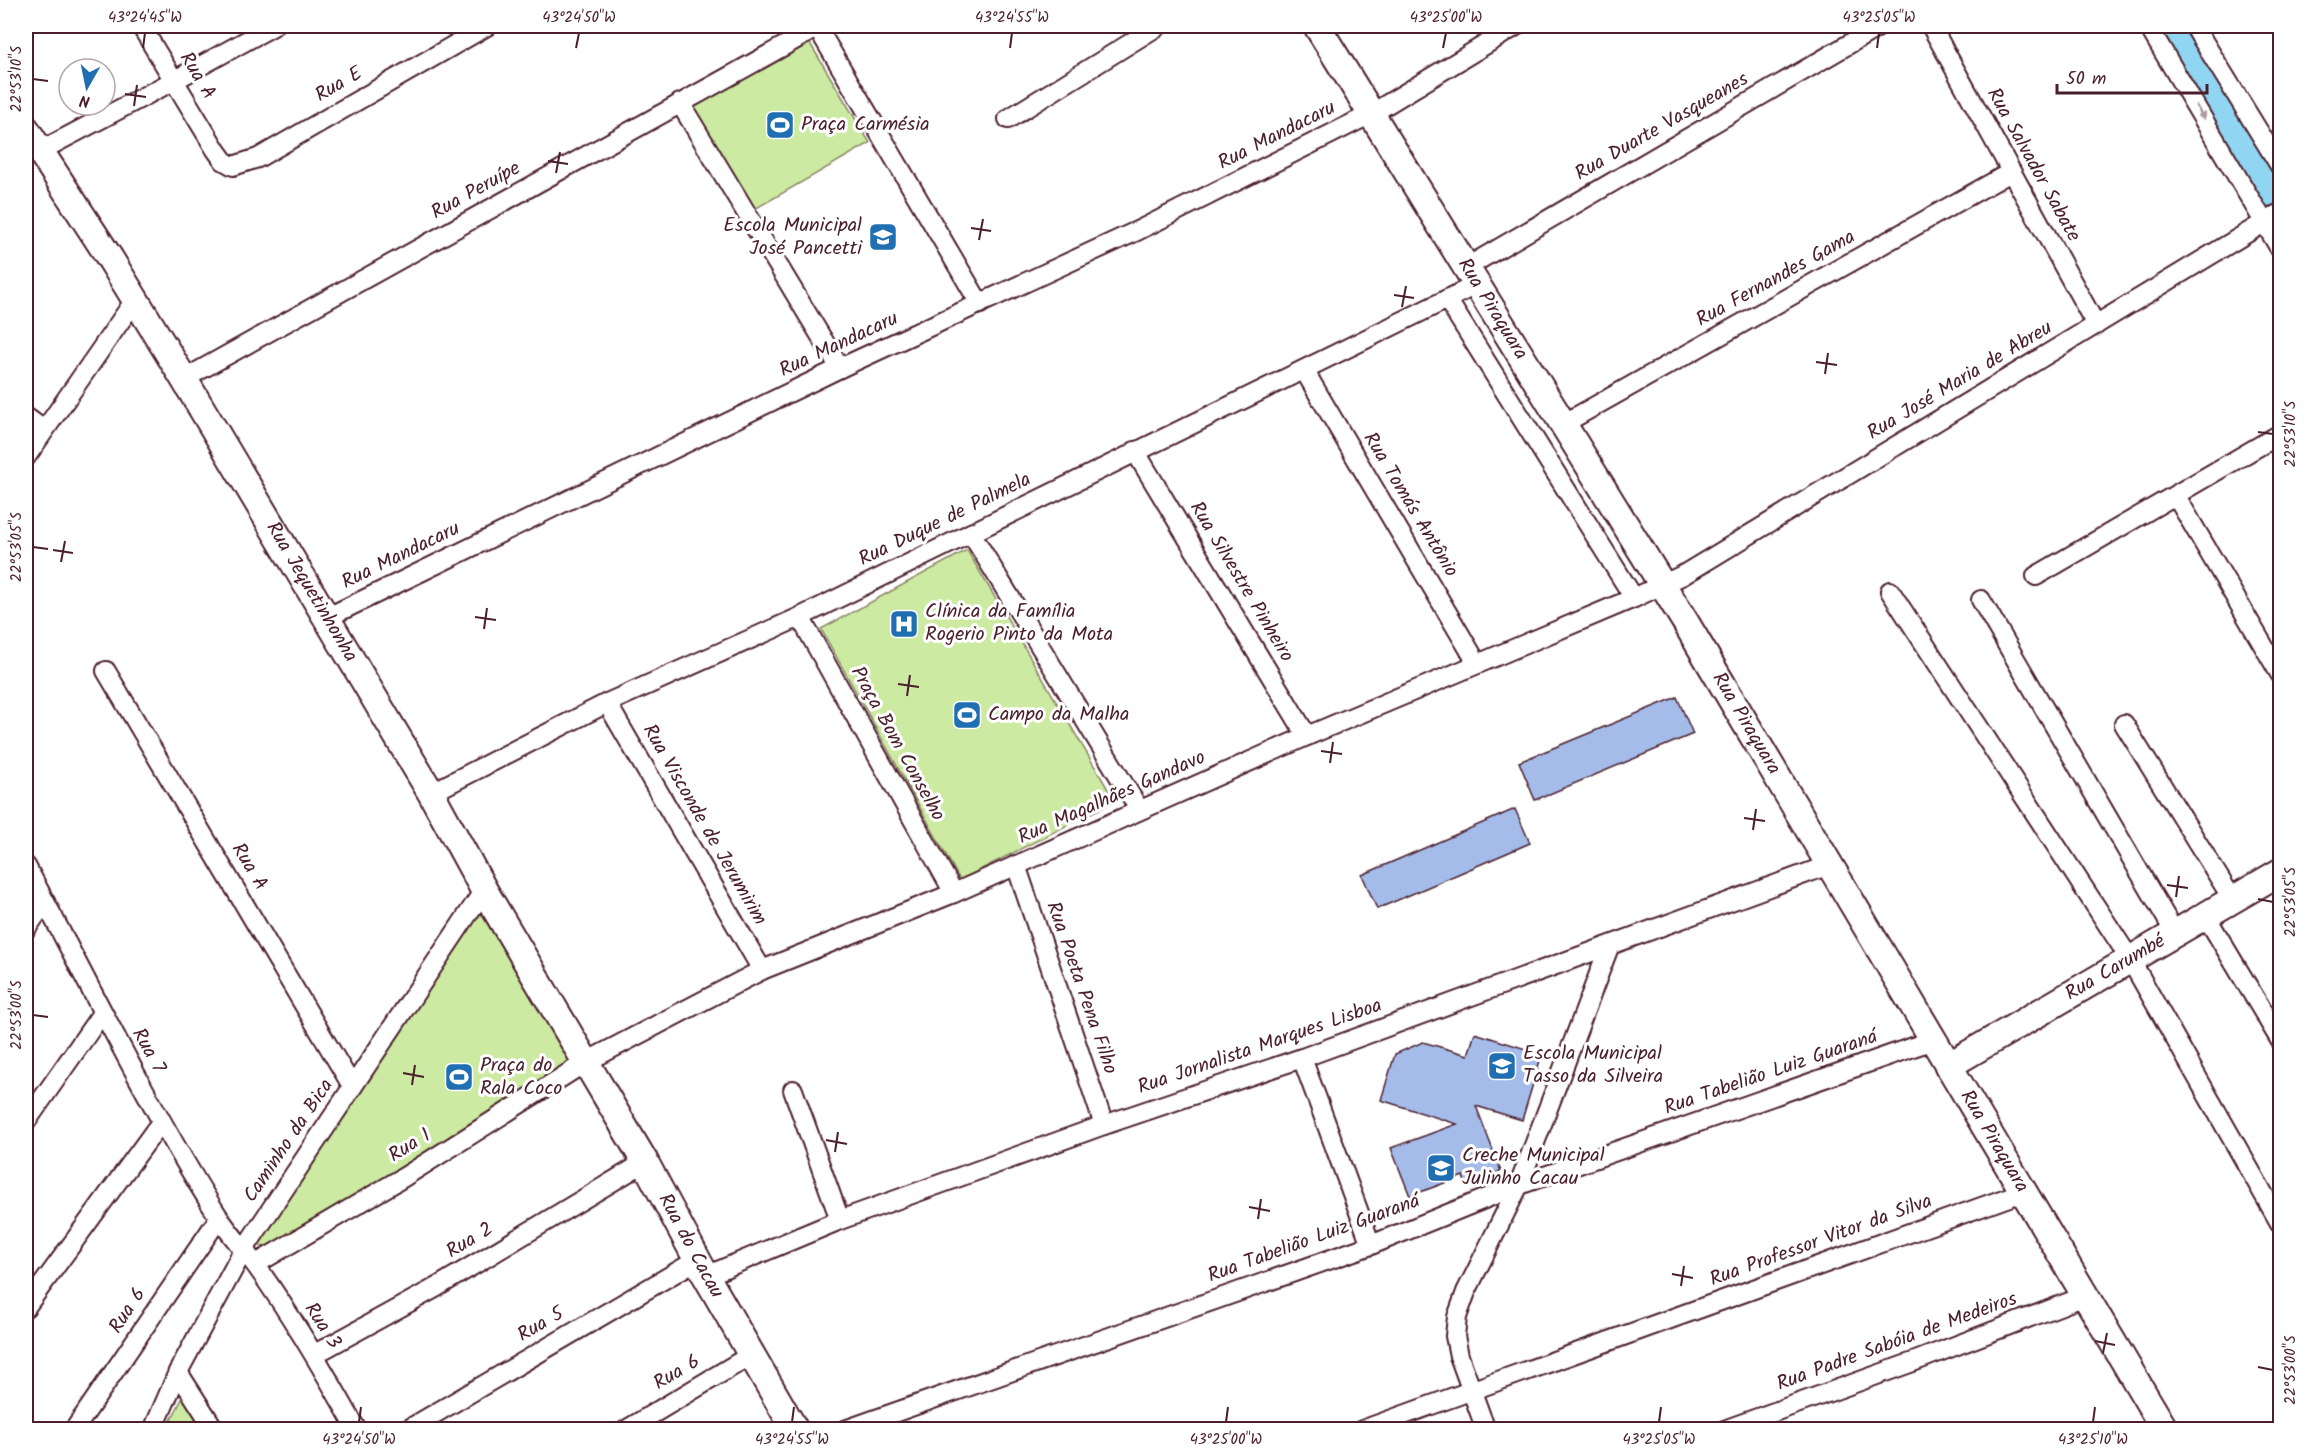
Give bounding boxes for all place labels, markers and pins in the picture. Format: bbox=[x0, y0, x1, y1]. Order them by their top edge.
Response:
sports icon: Praça Carmésia bbox=[764, 109, 796, 141]
place label: Praça Carmésia bbox=[801, 109, 930, 141]
place label: Escola Municipal José Pancetti bbox=[723, 210, 863, 265]
school or university icon: Escola Municipal José Pancetti bbox=[867, 221, 899, 253]
place label: Clínica da Família Rogerio Pinto da Mota bbox=[925, 596, 1113, 651]
hospital icon: Clínica da Família Rogerio Pinto da Mota bbox=[888, 608, 920, 640]
sports icon: Campo da Malha bbox=[951, 699, 983, 731]
place label: Campo da Malha bbox=[988, 699, 1129, 731]
place label: Escola Municipal Tasso da Silveira bbox=[1523, 1038, 1663, 1093]
place label: Praça do Rala Coco bbox=[480, 1050, 562, 1105]
school or university icon: Escola Municipal Tasso da Silveira bbox=[1486, 1050, 1518, 1082]
sports icon: Praça do Rala Coco bbox=[443, 1061, 475, 1093]
place label: Creche Municipal Julinho Cacau bbox=[1462, 1140, 1605, 1195]
school or university icon: Creche Municipal Julinho Cacau bbox=[1425, 1152, 1457, 1184]

